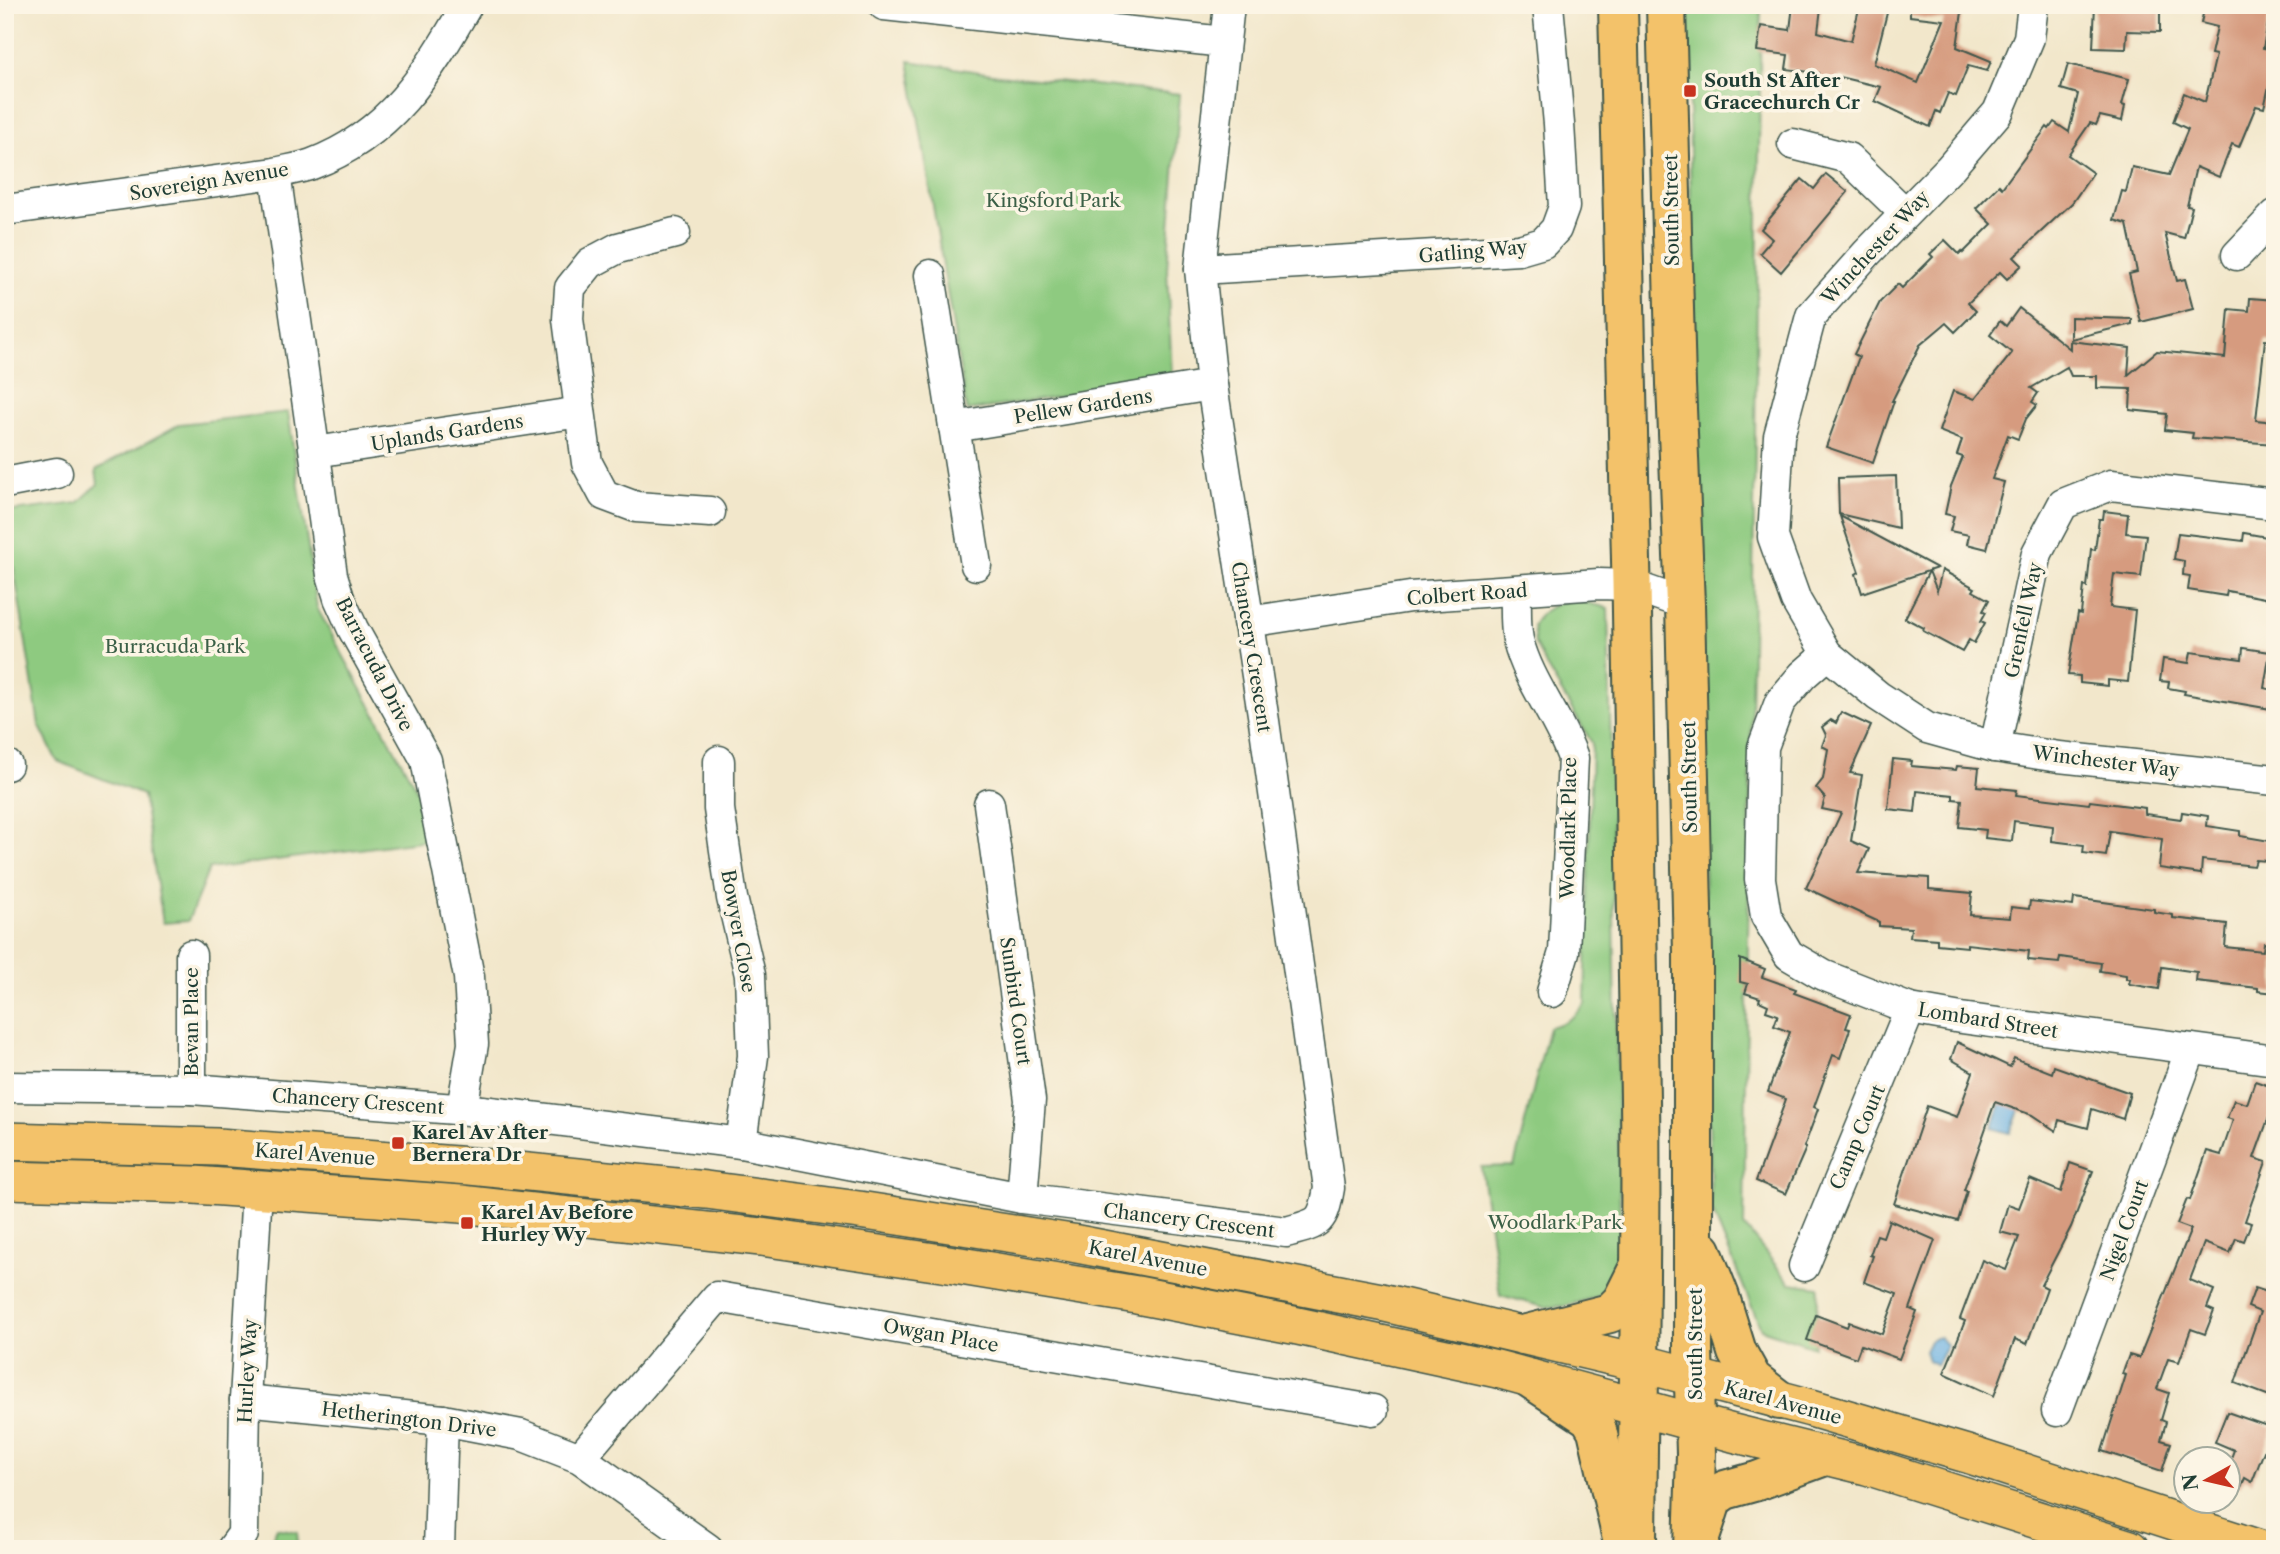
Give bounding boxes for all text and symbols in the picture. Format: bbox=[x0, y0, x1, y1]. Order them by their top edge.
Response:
place label: South St After Gracechurch Cr bbox=[1704, 69, 1861, 114]
marker: South St After Gracechurch Cr bbox=[1682, 83, 1698, 99]
street label: South Street bbox=[1659, 153, 1684, 266]
street label: Sovereign Avenue bbox=[128, 158, 290, 205]
street label: Winchester Way bbox=[1816, 185, 1934, 310]
park label: Kingsford Park bbox=[986, 189, 1121, 212]
street label: Gatling Way bbox=[1418, 235, 1529, 268]
street label: Pellew Gardens bbox=[1012, 384, 1154, 429]
street label: Uplands Gardens bbox=[369, 409, 525, 456]
street label: Chancery Crescent bbox=[1227, 560, 1276, 734]
street label: Grenfell Way bbox=[2000, 560, 2047, 680]
street label: Colbert Road bbox=[1406, 579, 1529, 610]
street label: Barracuda Drive bbox=[331, 594, 418, 735]
park label: Burracuda Park bbox=[105, 635, 246, 658]
street label: South Street bbox=[1677, 720, 1702, 833]
street label: Winchester Way bbox=[2030, 741, 2181, 782]
street label: Woodlark Place bbox=[1556, 757, 1581, 900]
street label: Bowyer Close bbox=[716, 868, 761, 994]
street label: Sunbird Court bbox=[995, 935, 1036, 1067]
street label: Bevan Place bbox=[180, 967, 203, 1077]
street label: Lombard Street bbox=[1916, 998, 2060, 1043]
street label: Camp Court bbox=[1825, 1081, 1890, 1193]
street label: Chancery Crescent bbox=[271, 1084, 445, 1119]
place label: Karel Av After Bernera Dr bbox=[412, 1121, 549, 1166]
marker: Karel Av After Bernera Dr bbox=[390, 1135, 406, 1151]
street label: Karel Avenue bbox=[254, 1139, 376, 1170]
street label: Nigel Court bbox=[2096, 1176, 2153, 1284]
street label: Chancery Crescent bbox=[1102, 1199, 1276, 1242]
place label: Karel Av Before Hurley Wy bbox=[481, 1201, 633, 1246]
park label: Woodlark Park bbox=[1487, 1211, 1623, 1234]
marker: Karel Av Before Hurley Wy bbox=[459, 1215, 475, 1231]
street label: Karel Avenue bbox=[1086, 1236, 1209, 1281]
street label: South Street bbox=[1684, 1288, 1707, 1400]
street label: Owgan Place bbox=[881, 1314, 1000, 1357]
street label: Hurley Way bbox=[233, 1318, 262, 1424]
street label: Karel Avenue bbox=[1722, 1376, 1844, 1429]
street label: Hetherington Drive bbox=[320, 1397, 498, 1442]
north arrow bbox=[2172, 1446, 2242, 1516]
text: N bbox=[2178, 1473, 2203, 1492]

